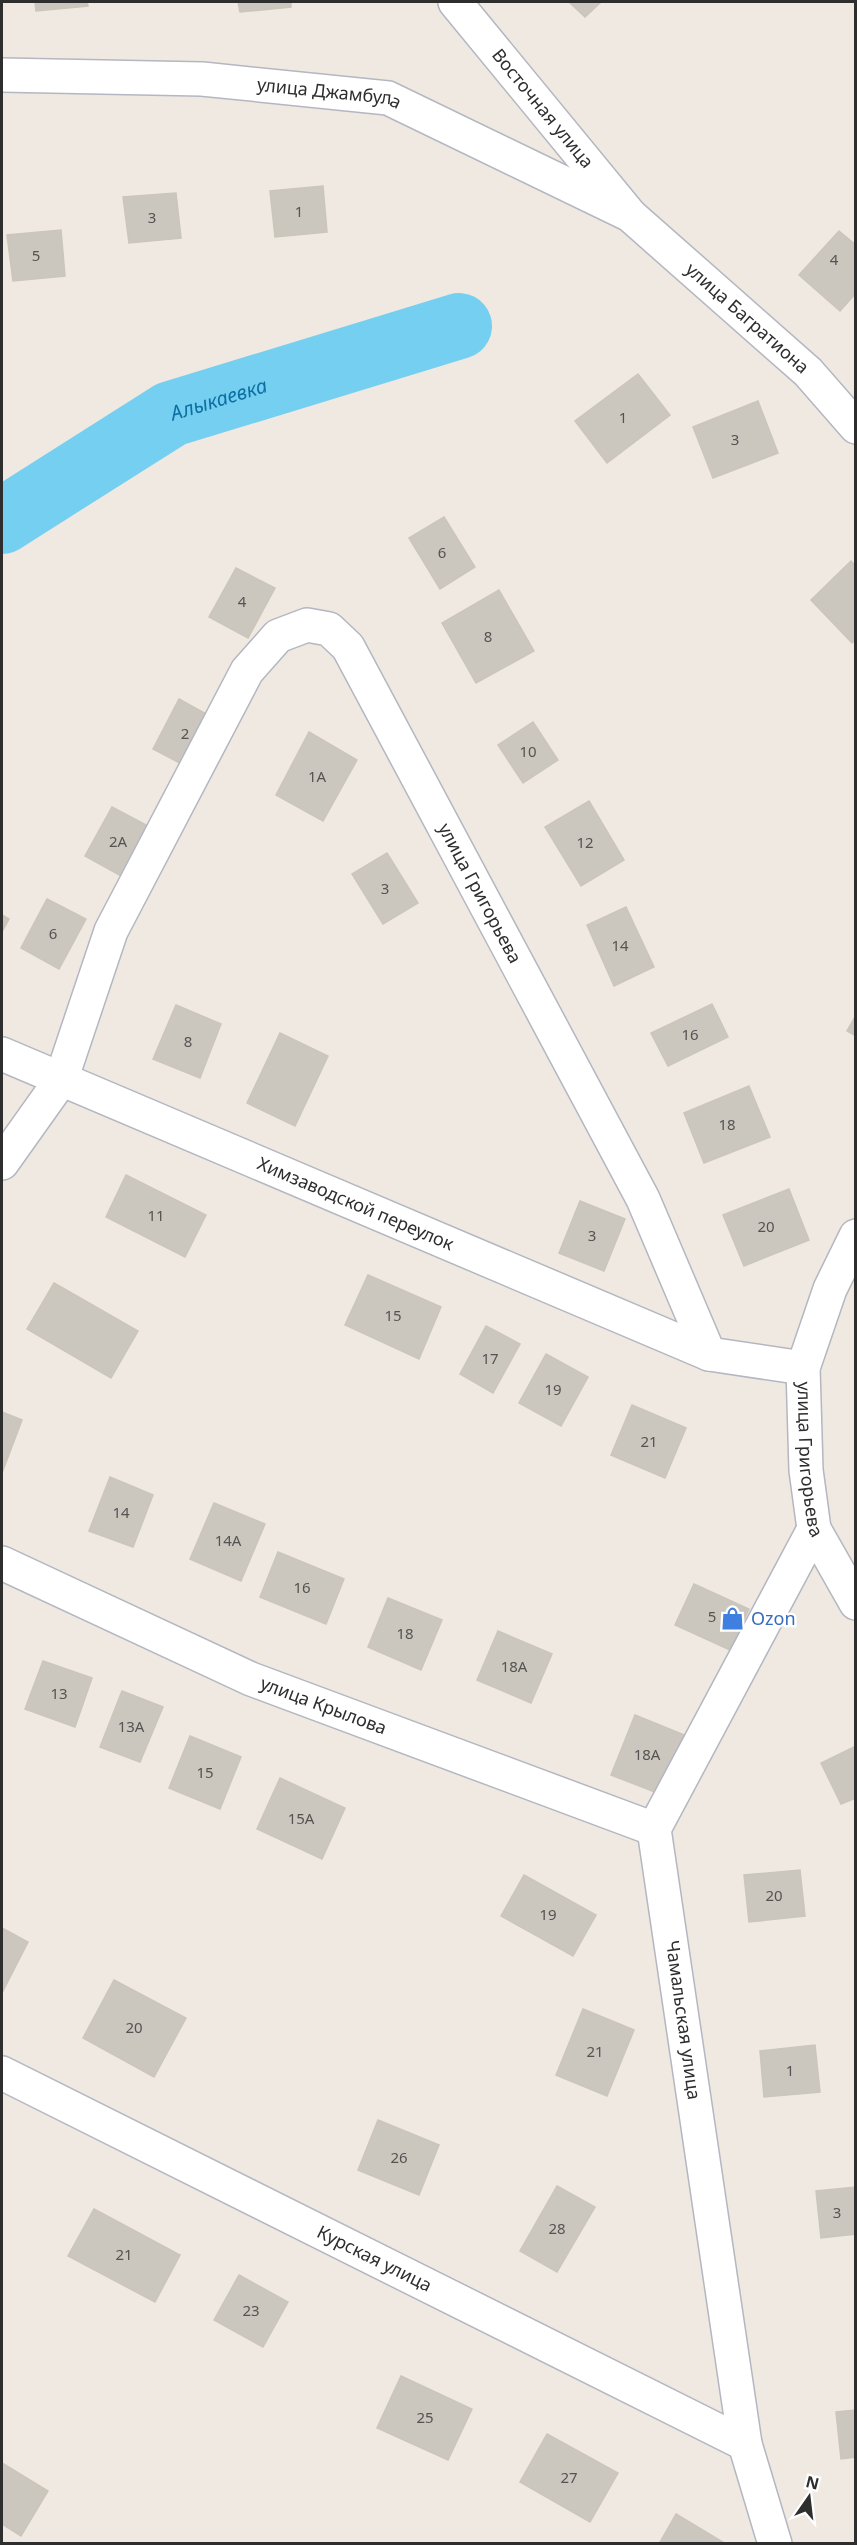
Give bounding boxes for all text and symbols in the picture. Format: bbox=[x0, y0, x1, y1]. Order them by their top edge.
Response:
street label: Восточная улица bbox=[487, 43, 600, 173]
street label: улица Джамбула bbox=[256, 72, 406, 114]
house number: 1 bbox=[295, 201, 303, 221]
house number: 3 bbox=[148, 207, 156, 227]
house number: 5 bbox=[32, 245, 40, 265]
house number: 4 bbox=[830, 249, 839, 269]
street label: улица Багратиона bbox=[681, 257, 815, 378]
water label: Алыкаевка bbox=[165, 371, 270, 427]
house number: 1 bbox=[619, 407, 627, 427]
house number: 3 bbox=[731, 429, 739, 449]
house number: 6 bbox=[438, 542, 446, 562]
house number: 4 bbox=[238, 591, 247, 611]
house number: 8 bbox=[484, 626, 492, 646]
house number: 2 bbox=[181, 723, 189, 743]
house number: 10 bbox=[519, 741, 537, 761]
house number: 1А bbox=[308, 766, 327, 786]
street label: улица Григорьева bbox=[433, 818, 528, 967]
house number: 2А bbox=[109, 831, 128, 851]
house number: 12 bbox=[576, 832, 594, 852]
house number: 3 bbox=[381, 878, 389, 898]
house number: 6 bbox=[49, 923, 57, 943]
house number: 14 bbox=[611, 935, 629, 955]
house number: 16 bbox=[681, 1024, 699, 1044]
house number: 8 bbox=[184, 1031, 192, 1051]
house number: 18 bbox=[718, 1114, 736, 1134]
street label: Химзаводской переулок bbox=[254, 1151, 458, 1256]
house number: 11 bbox=[147, 1205, 165, 1225]
house number: 20 bbox=[757, 1216, 775, 1236]
house number: 3 bbox=[588, 1225, 596, 1245]
house number: 15 bbox=[384, 1305, 402, 1325]
house number: 17 bbox=[481, 1348, 499, 1368]
house number: 19 bbox=[544, 1379, 562, 1399]
street label: улица Григорьева bbox=[792, 1381, 829, 1541]
house number: 21 bbox=[640, 1431, 658, 1451]
house number: 14 bbox=[112, 1502, 130, 1522]
house number: 14А bbox=[215, 1530, 242, 1550]
house number: 16 bbox=[293, 1577, 311, 1597]
house number: 5 bbox=[708, 1606, 716, 1626]
shop icon: Ozon bbox=[720, 1606, 746, 1632]
place label: Ozon bbox=[751, 1606, 796, 1630]
house number: 18 bbox=[396, 1623, 414, 1643]
house number: 18А bbox=[501, 1656, 528, 1676]
street label: улица Крылова bbox=[257, 1671, 390, 1739]
house number: 13 bbox=[50, 1683, 68, 1703]
house number: 13А bbox=[118, 1716, 145, 1736]
house number: 18А bbox=[634, 1744, 661, 1764]
house number: 15 bbox=[196, 1762, 214, 1782]
house number: 15А bbox=[288, 1808, 315, 1828]
house number: 20 bbox=[765, 1885, 783, 1905]
house number: 19 bbox=[539, 1904, 557, 1924]
street label: Чамальская улица bbox=[661, 1939, 707, 2101]
house number: 20 bbox=[125, 2017, 143, 2037]
house number: 21 bbox=[586, 2041, 604, 2061]
house number: 1 bbox=[786, 2060, 794, 2080]
house number: 26 bbox=[390, 2147, 408, 2167]
house number: 3 bbox=[833, 2202, 841, 2222]
house number: 28 bbox=[548, 2218, 566, 2238]
street label: Курская улица bbox=[313, 2219, 436, 2297]
house number: 21 bbox=[115, 2244, 133, 2264]
house number: 23 bbox=[242, 2300, 260, 2320]
house number: 25 bbox=[416, 2407, 434, 2427]
house number: 27 bbox=[560, 2467, 578, 2487]
north arrow bbox=[779, 2467, 839, 2527]
text: N bbox=[804, 2470, 822, 2495]

